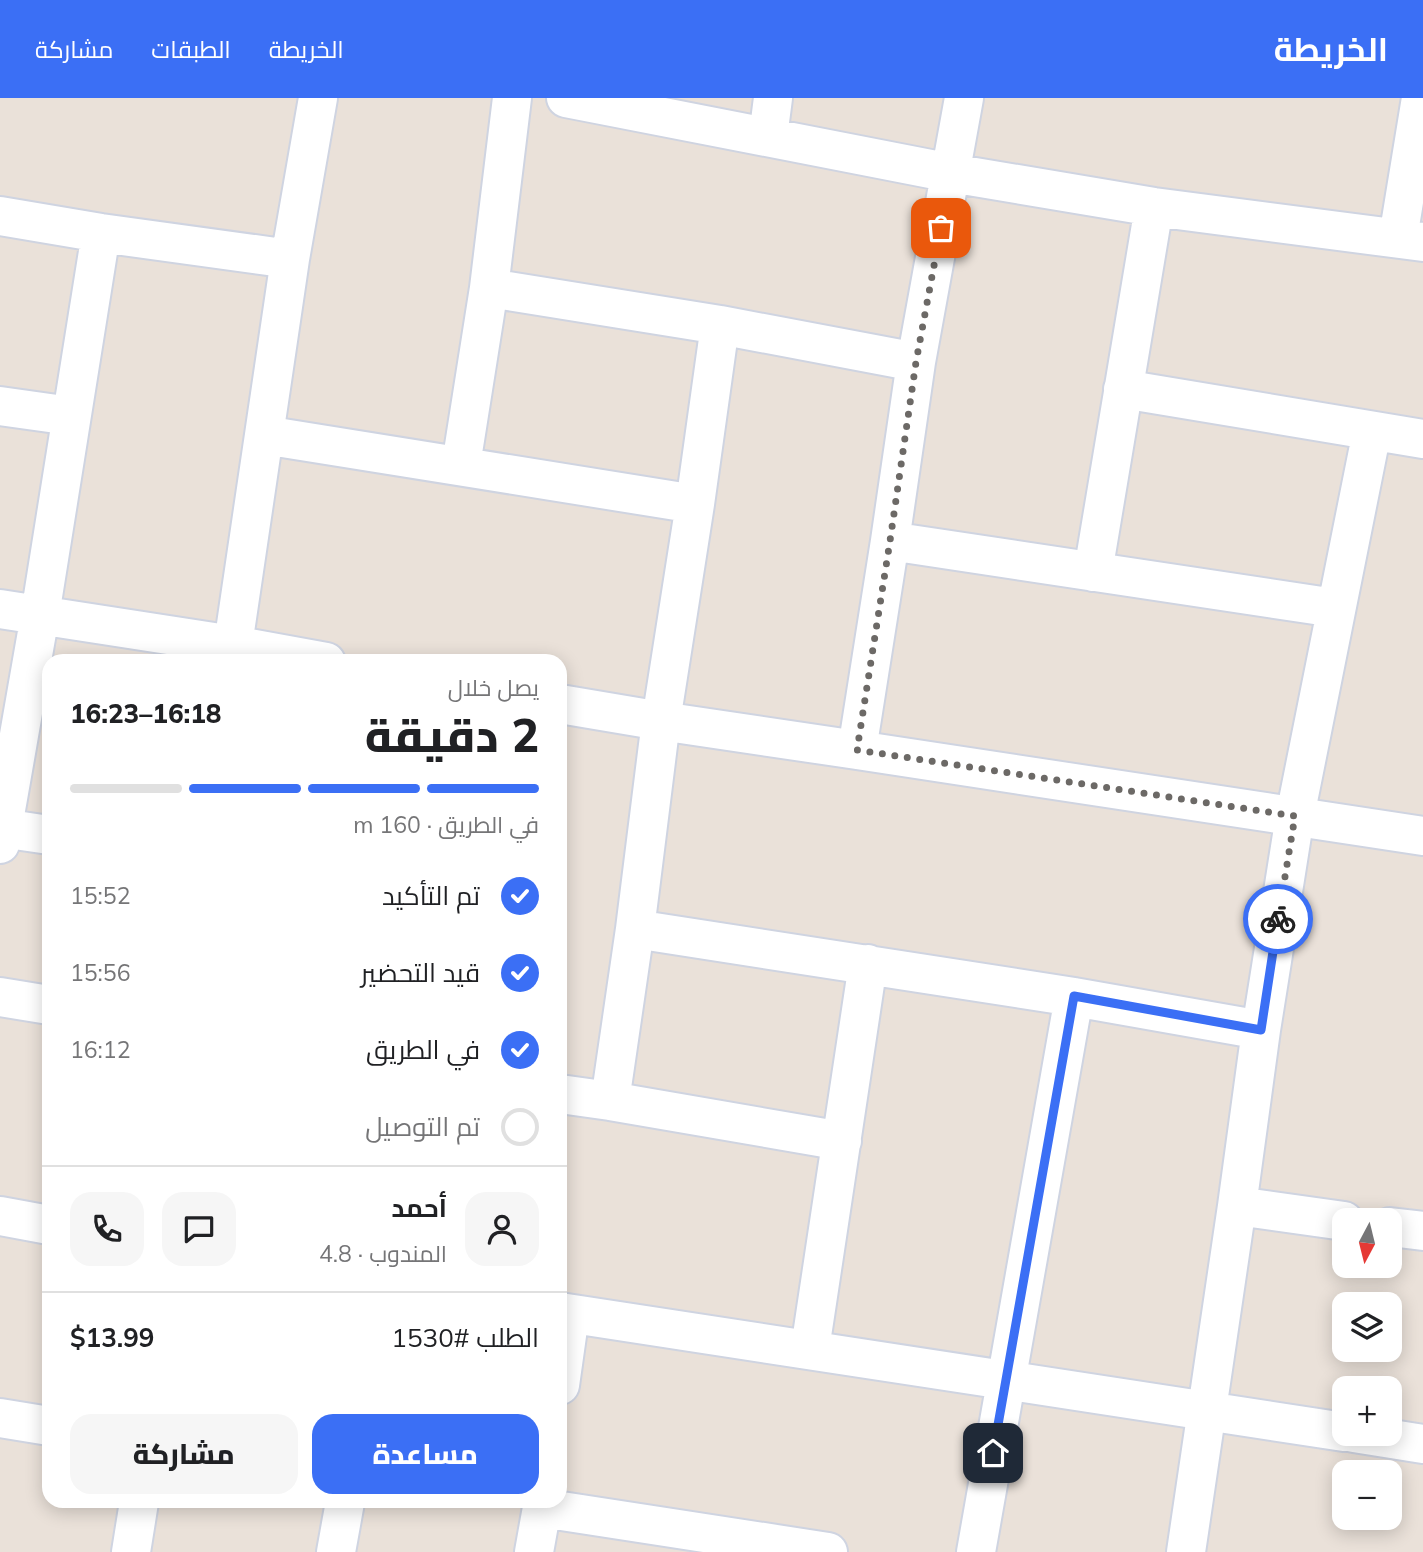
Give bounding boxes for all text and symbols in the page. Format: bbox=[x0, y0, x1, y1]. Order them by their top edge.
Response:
text: الخريطة bbox=[1274, 28, 1388, 69]
text: مشاركة bbox=[35, 34, 113, 64]
text: الطبقات bbox=[151, 34, 231, 64]
text: الخريطة bbox=[269, 34, 344, 64]
pin bbox=[911, 198, 971, 258]
icon: bag bbox=[922, 209, 960, 247]
text: يصل خلال bbox=[448, 673, 539, 702]
text: 16:18–16:23 bbox=[70, 697, 221, 730]
text: 2 دقيقة bbox=[365, 706, 539, 764]
text: في الطريق · 160 m bbox=[353, 810, 539, 839]
icon: check bbox=[501, 877, 539, 915]
text: تم التأكيد bbox=[382, 879, 480, 912]
text: 15:52 bbox=[70, 881, 130, 910]
courier bbox=[1243, 884, 1313, 954]
icon: bike bbox=[1259, 900, 1297, 938]
icon: check bbox=[501, 954, 539, 992]
text: قيد التحضير bbox=[361, 956, 480, 989]
text: 15:56 bbox=[70, 958, 130, 987]
icon: check bbox=[501, 1031, 539, 1069]
text: في الطريق bbox=[366, 1033, 480, 1066]
text: 16:12 bbox=[70, 1035, 130, 1064]
text: تم التوصيل bbox=[365, 1110, 480, 1143]
text: أحمد bbox=[391, 1191, 447, 1224]
button: phone bbox=[70, 1192, 144, 1266]
button: chat bbox=[162, 1192, 236, 1266]
button: person bbox=[465, 1192, 539, 1266]
north arrow bbox=[1332, 1208, 1402, 1278]
map controls bbox=[1332, 1208, 1402, 1530]
text: المندوب · 4.8 bbox=[319, 1239, 447, 1268]
button: layers bbox=[1332, 1292, 1402, 1362]
text: $13.99 bbox=[70, 1321, 154, 1354]
text: الطلب #1530 bbox=[391, 1321, 539, 1354]
button: + bbox=[1332, 1376, 1402, 1446]
button: مشاركة bbox=[70, 1414, 298, 1494]
button: مساعدة bbox=[312, 1414, 539, 1494]
pin bbox=[963, 1423, 1023, 1483]
icon: home bbox=[974, 1434, 1012, 1472]
button: − bbox=[1332, 1460, 1402, 1530]

